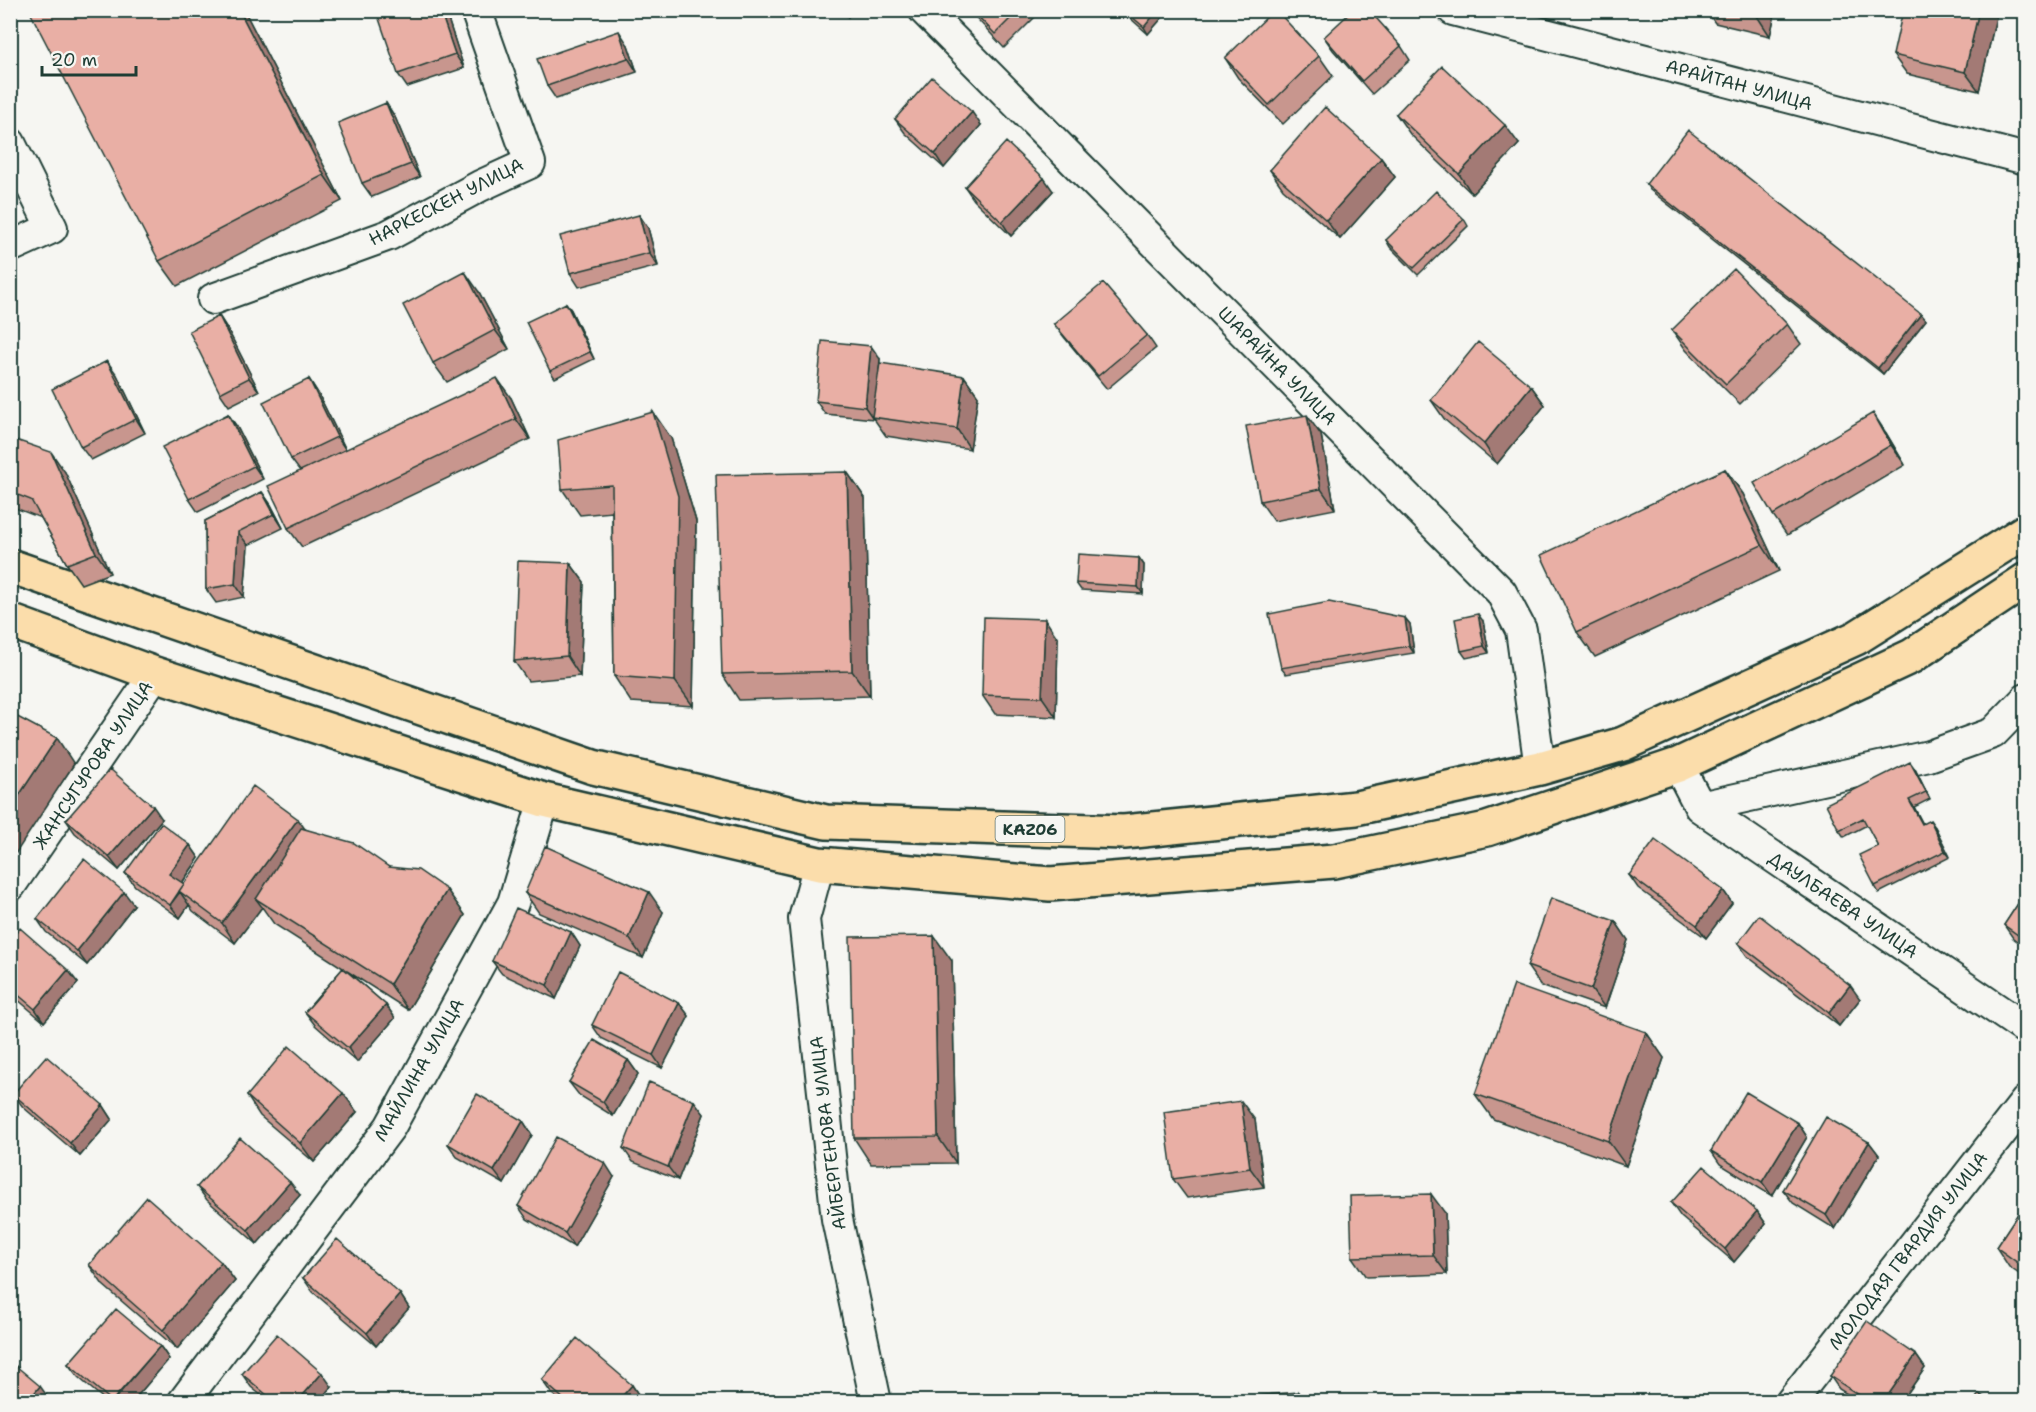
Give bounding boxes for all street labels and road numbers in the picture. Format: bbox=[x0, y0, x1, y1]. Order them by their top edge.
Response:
street label: АРАЙТАН УЛИЦА bbox=[1663, 54, 1815, 116]
street label: НАРКЕСКЕН УЛИЦА bbox=[364, 153, 528, 251]
street label: ШАРАЙНА УЛИЦА bbox=[1212, 301, 1342, 431]
street label: ЖАНСУГУРОВА УЛИЦА bbox=[28, 676, 158, 854]
road number: KАZ06 bbox=[996, 816, 1064, 842]
street label: ДАУЛБАЕВА УЛИЦА bbox=[1764, 846, 1922, 964]
street label: МАЙЛИНА УЛИЦА bbox=[368, 994, 470, 1146]
street label: АЙБЕРГЕНОВА УЛИЦА bbox=[804, 1034, 852, 1232]
street label: МОЛОДАЯ ГВАРДИЯ УЛИЦА bbox=[1823, 1147, 1993, 1355]

